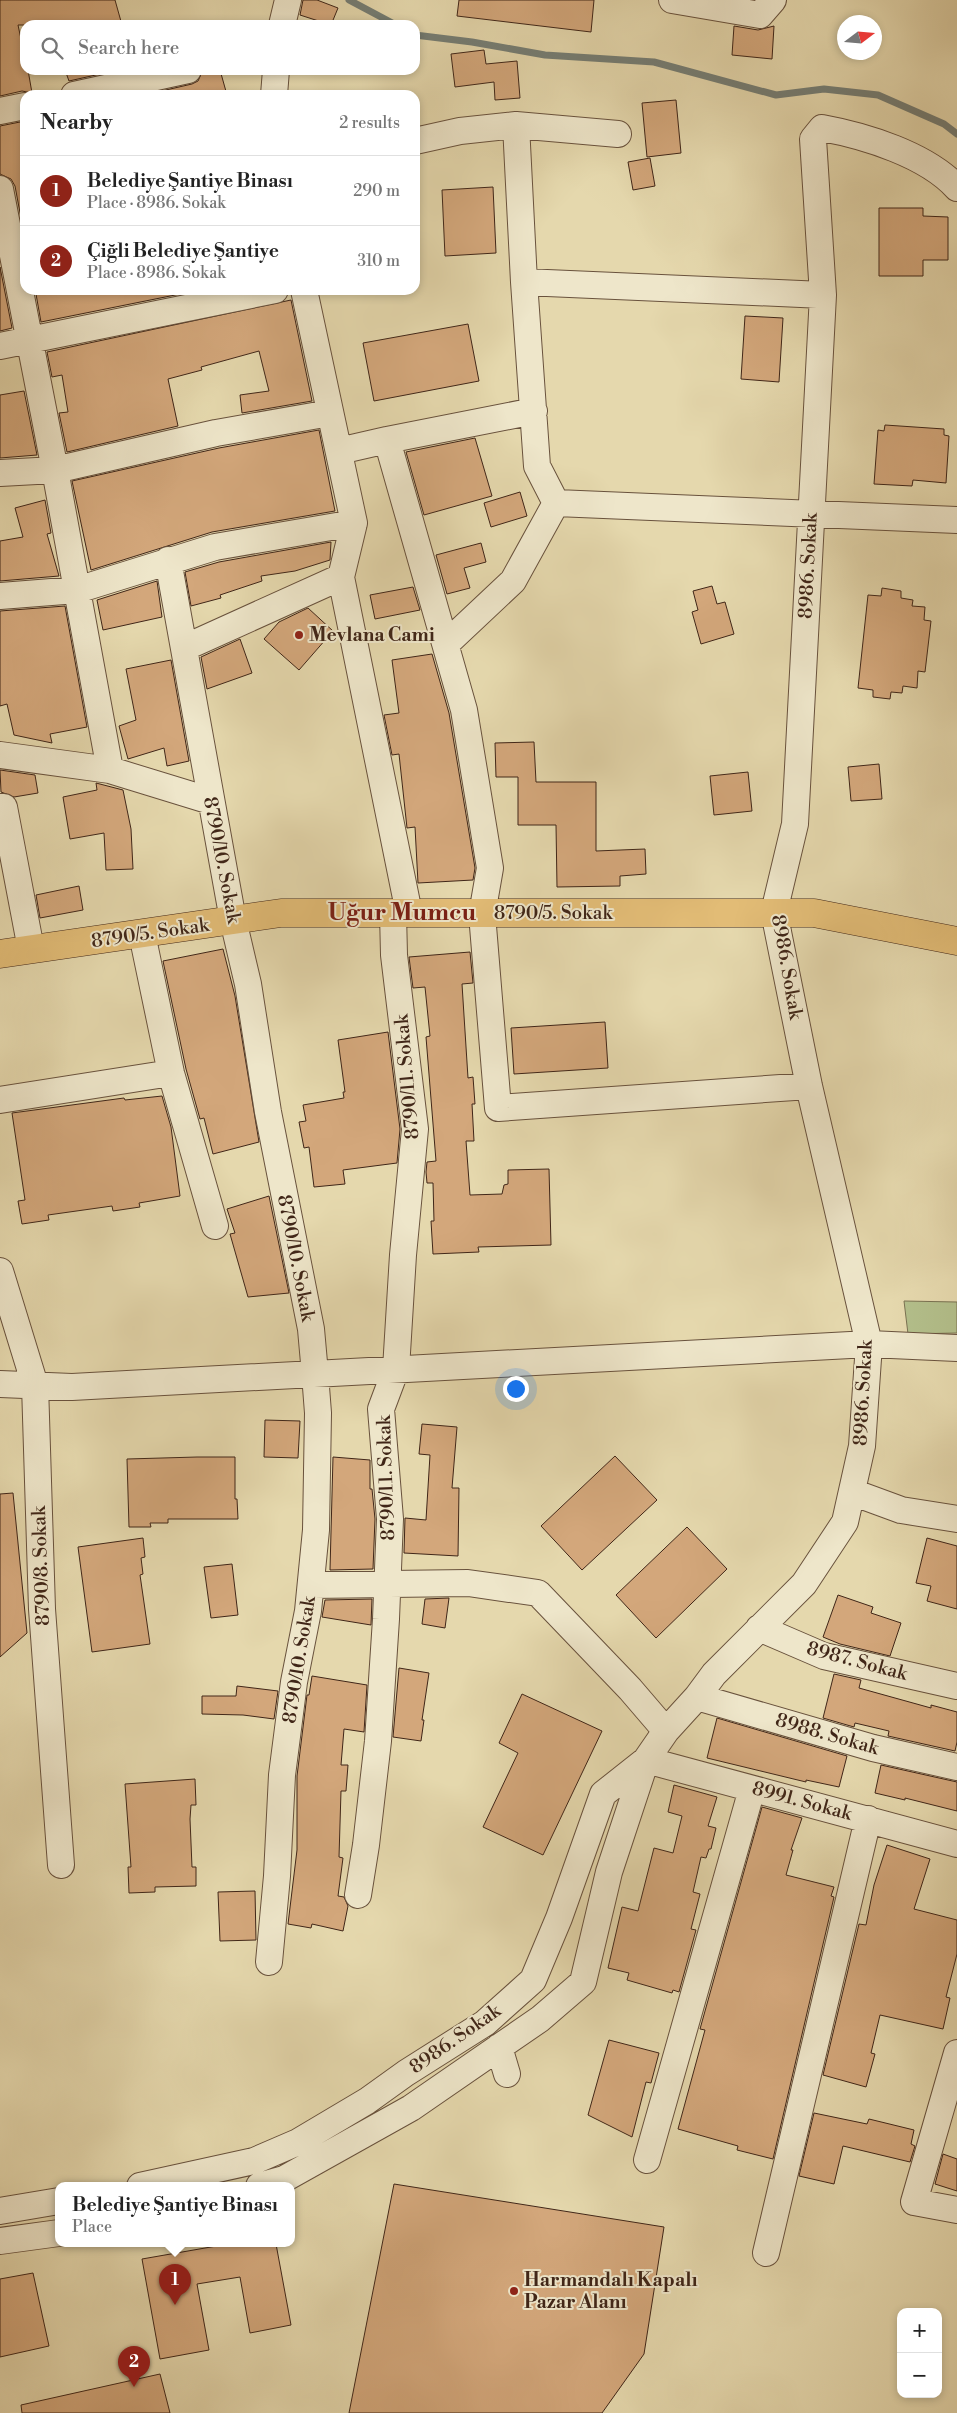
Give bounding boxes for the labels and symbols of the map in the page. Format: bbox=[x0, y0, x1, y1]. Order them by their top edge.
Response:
north arrow bbox=[837, 15, 882, 60]
street label: 8986. Sokak bbox=[793, 511, 823, 620]
place label: Mevlana Cami bbox=[309, 623, 435, 647]
marker: Mevlana Cami bbox=[293, 629, 305, 641]
street label: 8790/10. Sokak bbox=[198, 795, 246, 926]
district label: Uğur Mumcu bbox=[328, 898, 476, 928]
street label: 8790/5. Sokak bbox=[494, 901, 613, 925]
street label: 8790/5. Sokak bbox=[90, 913, 212, 953]
street label: 8986. Sokak bbox=[766, 913, 808, 1022]
street label: 8790/11. Sokak bbox=[389, 1012, 424, 1141]
street label: 8790/10. Sokak bbox=[272, 1193, 320, 1324]
street label: 8986. Sokak bbox=[848, 1338, 878, 1447]
your location bbox=[503, 1376, 529, 1402]
street label: 8790/11. Sokak bbox=[372, 1414, 400, 1541]
street label: 8790/8. Sokak bbox=[27, 1505, 55, 1626]
street label: 8790/10. Sokak bbox=[277, 1594, 321, 1725]
street label: 8987. Sokak bbox=[804, 1636, 911, 1686]
street label: 8988. Sokak bbox=[773, 1708, 882, 1760]
street label: 8991. Sokak bbox=[749, 1776, 856, 1826]
street label: 8986. Sokak bbox=[405, 1998, 506, 2079]
pin: 1 bbox=[159, 2264, 191, 2305]
place label: Harmandalı Kapalı Pazar Alanı bbox=[524, 2268, 697, 2314]
marker: Harmandalı Kapalı Pazar Alanı bbox=[508, 2285, 520, 2297]
pin: 2 bbox=[118, 2346, 150, 2387]

